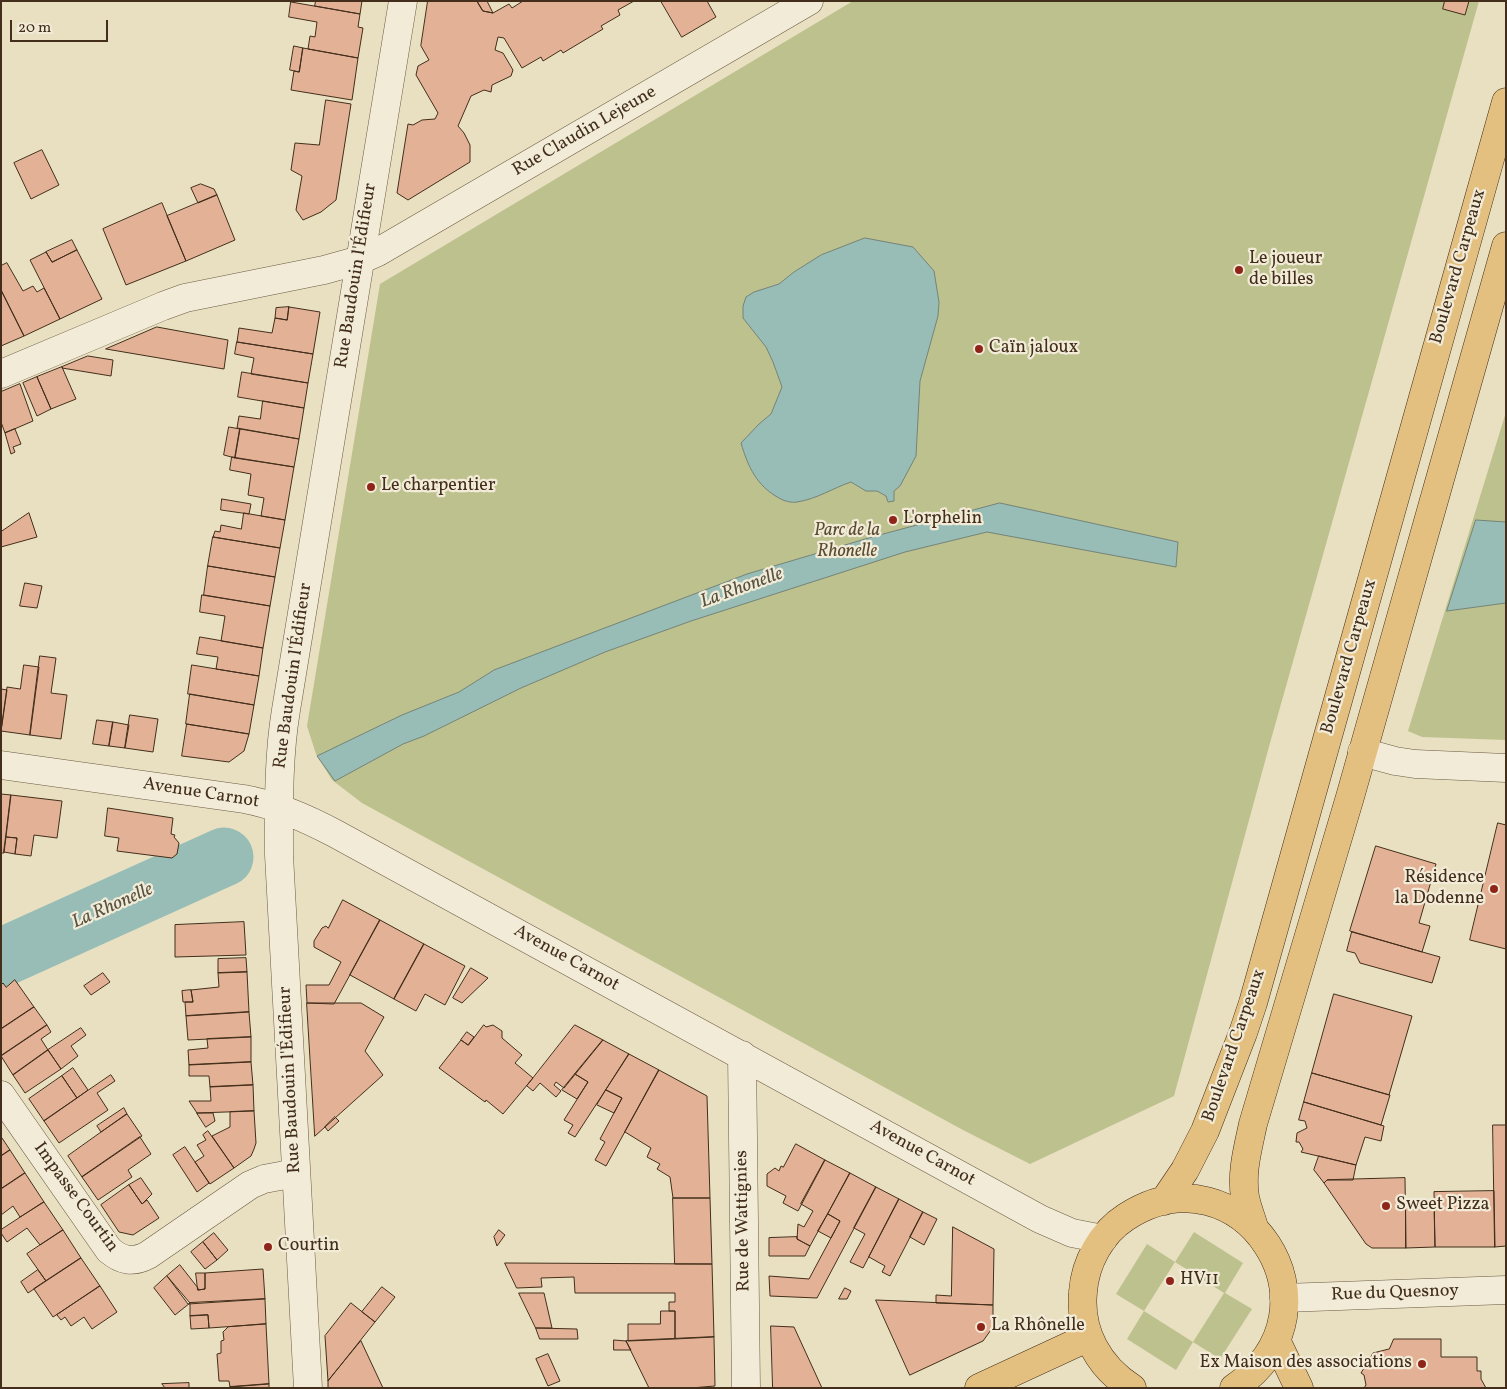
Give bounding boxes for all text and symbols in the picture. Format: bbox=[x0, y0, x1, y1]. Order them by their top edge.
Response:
scale bar bbox=[12, 10, 110, 42]
text: 20 m bbox=[18, 18, 51, 39]
street label: Rue Claudin Lejeune bbox=[509, 82, 661, 182]
street label: Rue Baudouin l'Édifieur bbox=[332, 182, 382, 370]
street label: Boulevard Carpeaux bbox=[1427, 187, 1491, 347]
place label: Le joueur de billes bbox=[1249, 249, 1322, 292]
marker: Le joueur de billes bbox=[1233, 264, 1245, 276]
place label: Caïn jaloux bbox=[989, 338, 1078, 360]
marker: Caïn jaloux bbox=[973, 343, 985, 355]
place label: Le charpentier bbox=[381, 476, 495, 498]
marker: Le charpentier bbox=[365, 481, 377, 493]
place label: L'orphelin bbox=[903, 509, 982, 531]
marker: L'orphelin bbox=[887, 514, 899, 526]
park label: Parc de la Rhonelle bbox=[814, 521, 880, 564]
water label: La Rhonelle bbox=[698, 564, 786, 614]
street label: Boulevard Carpeaux bbox=[1318, 577, 1382, 737]
street label: Rue Baudouin l'Édifieur bbox=[270, 582, 318, 770]
street label: Avenue Carnot bbox=[141, 774, 261, 814]
place label: Résidence la Dodenne bbox=[1395, 868, 1484, 911]
water label: La Rhonelle bbox=[69, 879, 157, 935]
marker: Résidence la Dodenne bbox=[1488, 883, 1500, 895]
street label: Avenue Carnot bbox=[509, 921, 623, 997]
street label: Boulevard Carpeaux bbox=[1199, 967, 1271, 1125]
street label: Rue Baudouin l'Édifieur bbox=[275, 986, 307, 1174]
street label: Avenue Carnot bbox=[865, 1116, 979, 1192]
street label: Impasse Courtin bbox=[28, 1139, 122, 1257]
street label: Rue de Wattignies bbox=[732, 1150, 756, 1292]
place label: Sweet Pizza bbox=[1396, 1195, 1490, 1217]
marker: Sweet Pizza bbox=[1380, 1200, 1392, 1212]
place label: Courtin bbox=[278, 1236, 340, 1258]
marker: Courtin bbox=[262, 1241, 274, 1253]
place label: HV11 bbox=[1180, 1270, 1219, 1292]
marker: HV11 bbox=[1164, 1275, 1176, 1287]
street label: Rue du Quesnoy bbox=[1331, 1281, 1459, 1307]
place label: La Rhônelle bbox=[991, 1316, 1085, 1338]
marker: La Rhônelle bbox=[975, 1321, 987, 1333]
place label: Ex Maison des associations bbox=[1200, 1353, 1412, 1375]
marker: Ex Maison des associations bbox=[1416, 1358, 1428, 1370]

